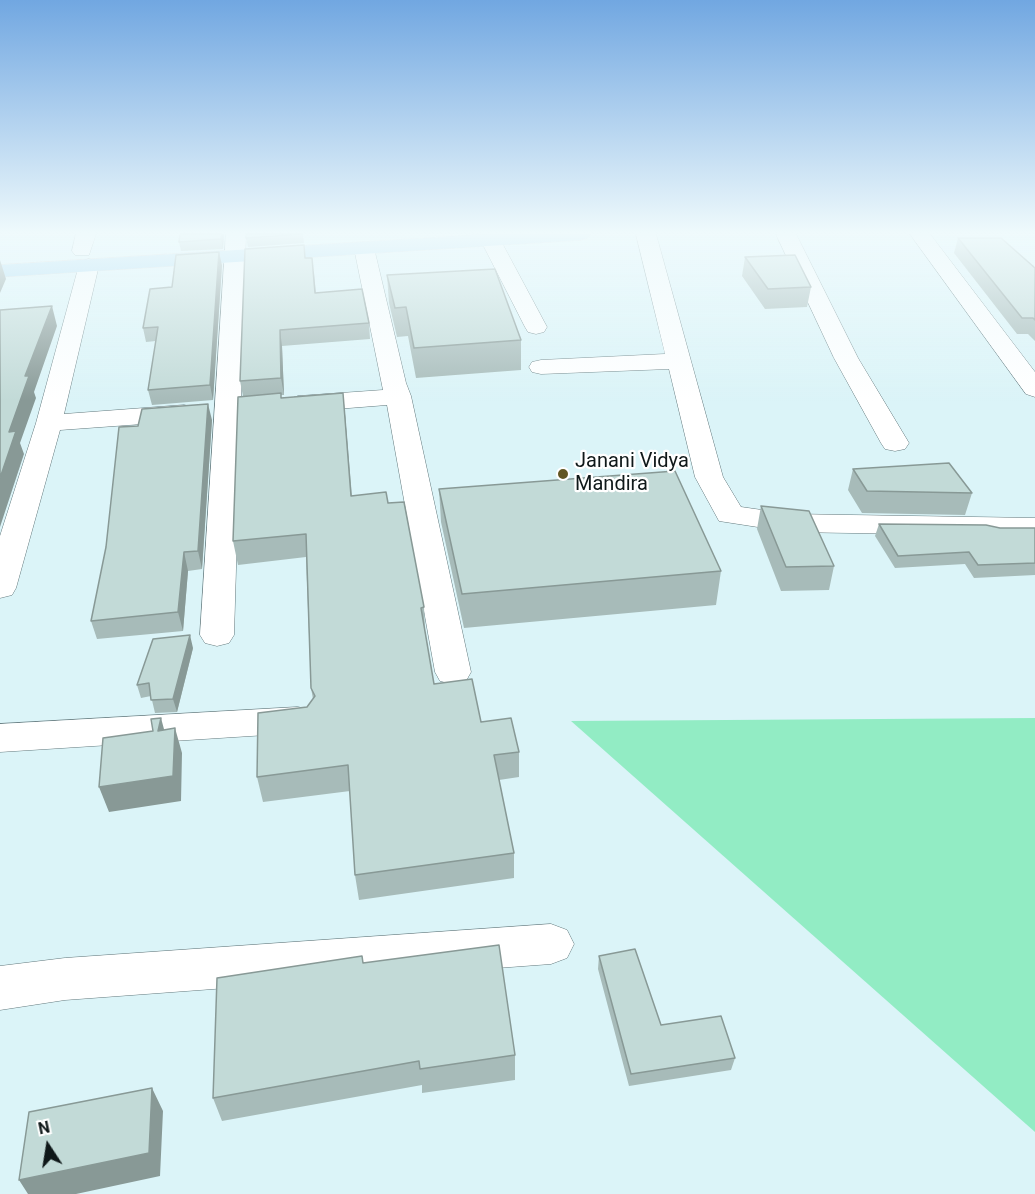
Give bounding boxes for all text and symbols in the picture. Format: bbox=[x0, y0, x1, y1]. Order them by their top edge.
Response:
place label: Janani Vidya Mandira bbox=[575, 450, 689, 497]
marker: Janani Vidya Mandira bbox=[556, 467, 570, 481]
north arrow bbox=[18, 1116, 78, 1176]
text: N bbox=[37, 1117, 52, 1138]

